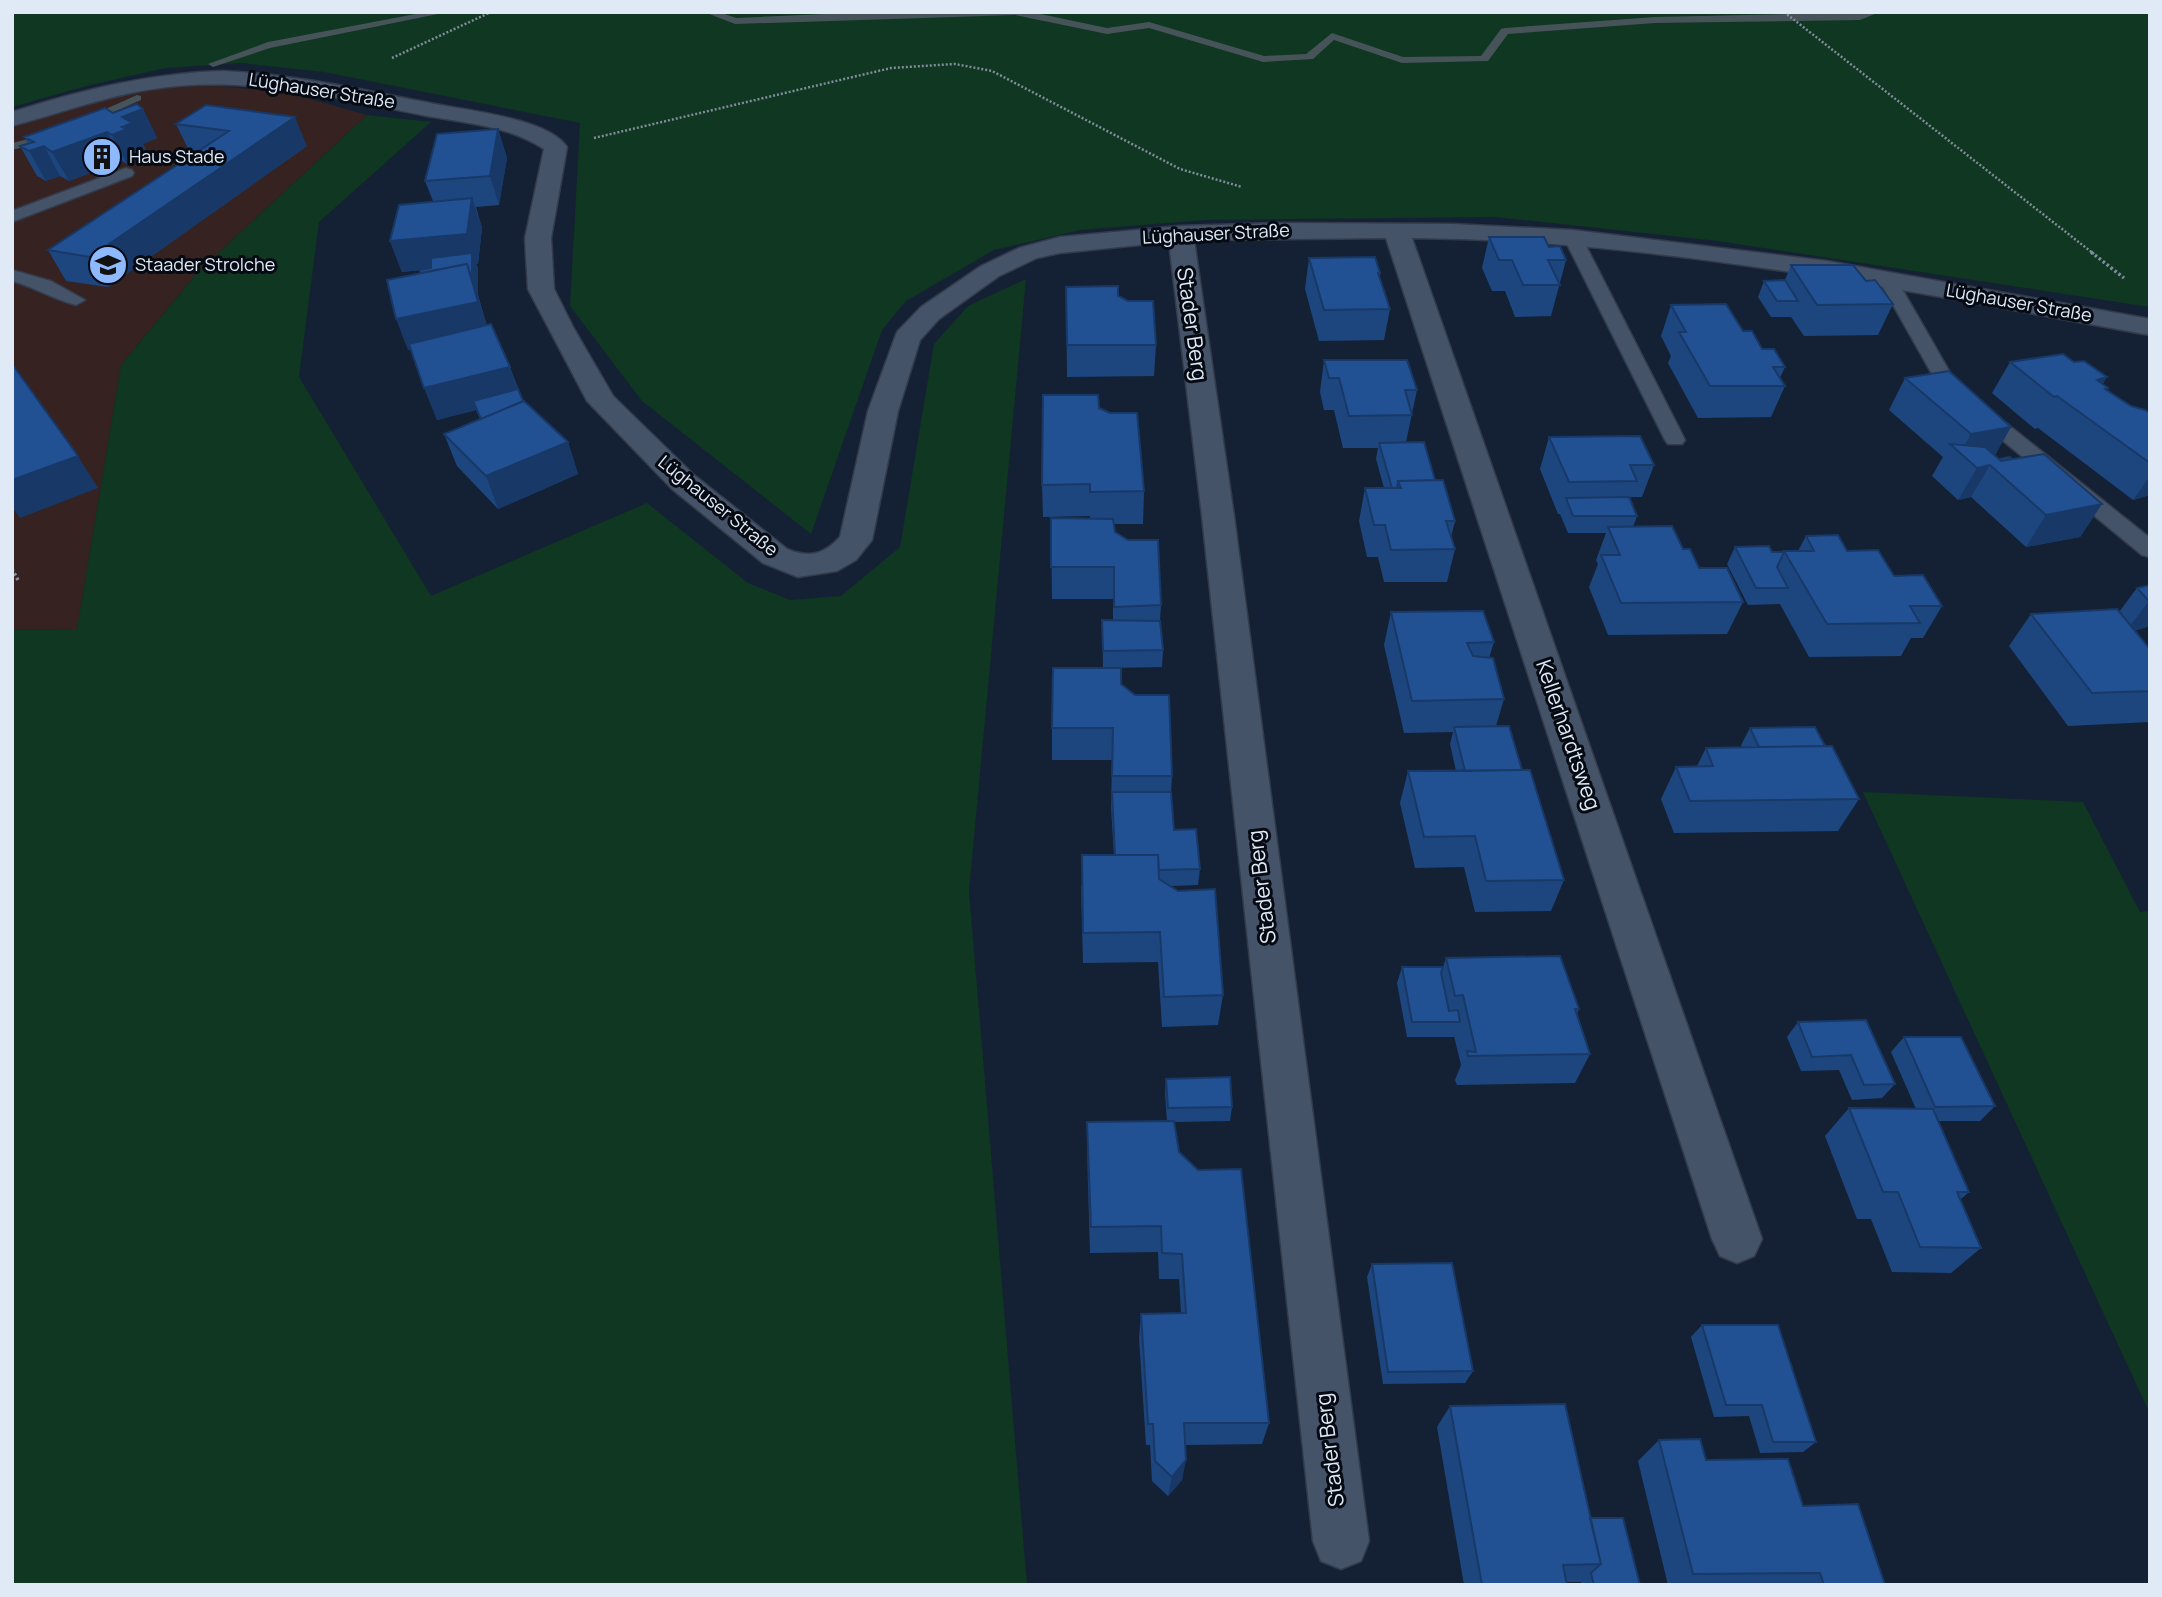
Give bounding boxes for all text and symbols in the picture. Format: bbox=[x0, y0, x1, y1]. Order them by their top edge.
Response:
street label: Lüghauser Straße bbox=[247, 67, 397, 113]
building icon: Haus Stade bbox=[81, 136, 123, 178]
place label: Haus Stade bbox=[129, 144, 225, 168]
street label: Lüghauser Straße bbox=[1142, 217, 1290, 249]
school or university icon: Staader Strolche bbox=[87, 244, 129, 286]
place label: Staader Strolche bbox=[135, 252, 275, 276]
street label: Stader Berg bbox=[1171, 265, 1215, 382]
street label: Lüghauser Straße bbox=[1944, 277, 2094, 327]
street label: Lüghauser Straße bbox=[654, 449, 784, 561]
street label: Kellerhardtsweg bbox=[1530, 656, 1608, 813]
street label: Stader Berg bbox=[1240, 829, 1282, 946]
street label: Stader Berg bbox=[1308, 1392, 1350, 1509]

